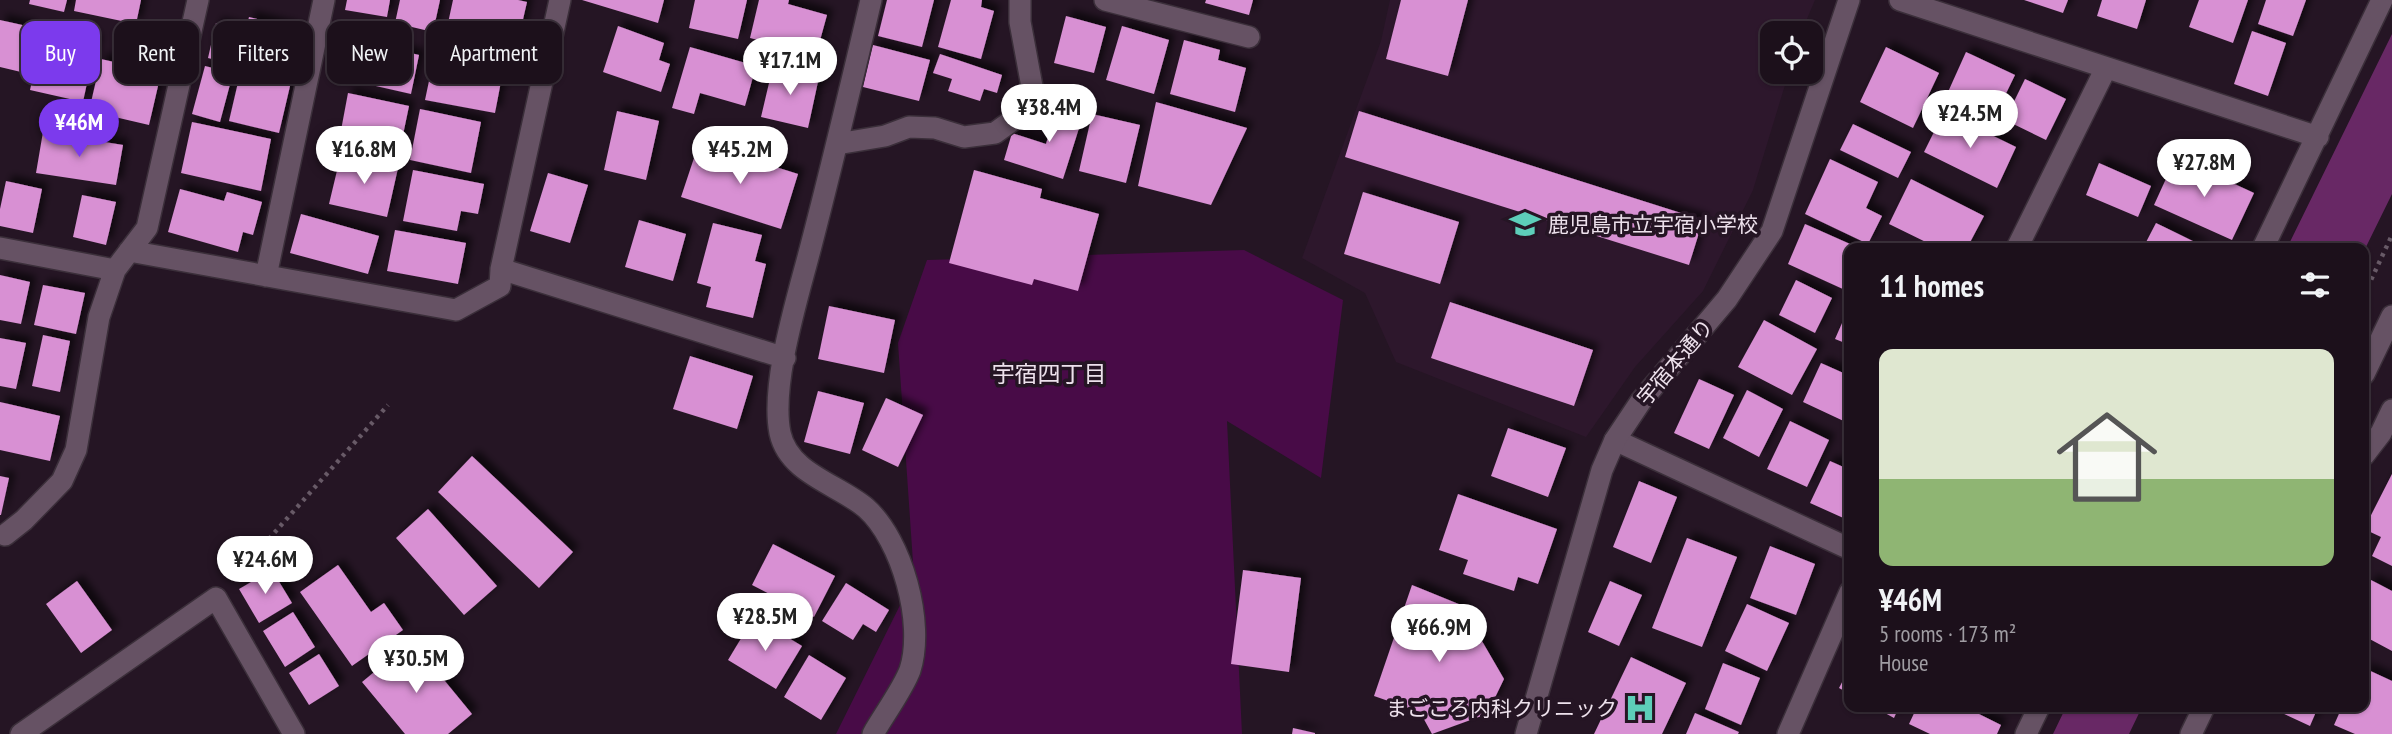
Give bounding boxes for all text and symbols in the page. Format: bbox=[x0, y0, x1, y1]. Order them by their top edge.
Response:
chip: Buy bbox=[21, 21, 100, 84]
chip: Rent bbox=[114, 21, 199, 84]
chip: Filters bbox=[213, 21, 313, 84]
chip: New bbox=[327, 21, 412, 84]
chip: Apartment bbox=[426, 21, 562, 84]
map controls bbox=[1760, 21, 1823, 84]
button: locate bbox=[1760, 21, 1823, 84]
pin: ¥17.1M bbox=[733, 38, 847, 97]
text: ¥17.1M bbox=[759, 45, 821, 74]
pin: ¥38.4M bbox=[992, 85, 1106, 144]
pin: ¥24.5M bbox=[1913, 90, 2027, 150]
text: ¥38.4M bbox=[1017, 92, 1081, 121]
text: ¥24.5M bbox=[1938, 98, 2002, 127]
pin: ¥46M bbox=[38, 100, 120, 159]
text: ¥46M bbox=[55, 107, 103, 136]
pin: ¥16.8M bbox=[307, 127, 421, 186]
pin: ¥45.2M bbox=[683, 127, 797, 186]
text: ¥16.8M bbox=[332, 134, 396, 163]
text: ¥45.2M bbox=[708, 134, 772, 163]
pin: ¥27.8M bbox=[2147, 140, 2261, 199]
text: ¥27.8M bbox=[2173, 147, 2235, 176]
school or university icon: 鹿児島市立宇宿小学校 bbox=[1508, 207, 1542, 241]
place label: 鹿児島市立宇宿小学校 bbox=[1548, 211, 1758, 238]
text: 11 homes bbox=[1879, 266, 1984, 305]
icon: filters bbox=[2296, 266, 2334, 304]
street label: 宇宿本通り bbox=[1631, 313, 1719, 411]
district label: 宇宿四丁目 bbox=[992, 359, 1107, 388]
icon: home bbox=[2044, 394, 2170, 520]
pin: ¥24.6M bbox=[208, 536, 322, 596]
text: ¥24.6M bbox=[233, 544, 297, 573]
text: ¥46M bbox=[1879, 580, 1942, 619]
pin: ¥28.5M bbox=[708, 594, 822, 653]
text: ¥28.5M bbox=[733, 601, 797, 630]
pin: ¥66.9M bbox=[1382, 604, 1496, 664]
text: ¥66.9M bbox=[1407, 612, 1471, 641]
text: 5 rooms · 173 m² bbox=[1879, 619, 2016, 648]
pin: ¥30.5M bbox=[359, 636, 473, 695]
text: ¥30.5M bbox=[384, 643, 448, 672]
text: House bbox=[1879, 648, 1929, 677]
hospital icon: まごころ内科クリニック bbox=[1623, 691, 1657, 725]
place label: まごころ内科クリニック bbox=[1386, 695, 1617, 722]

